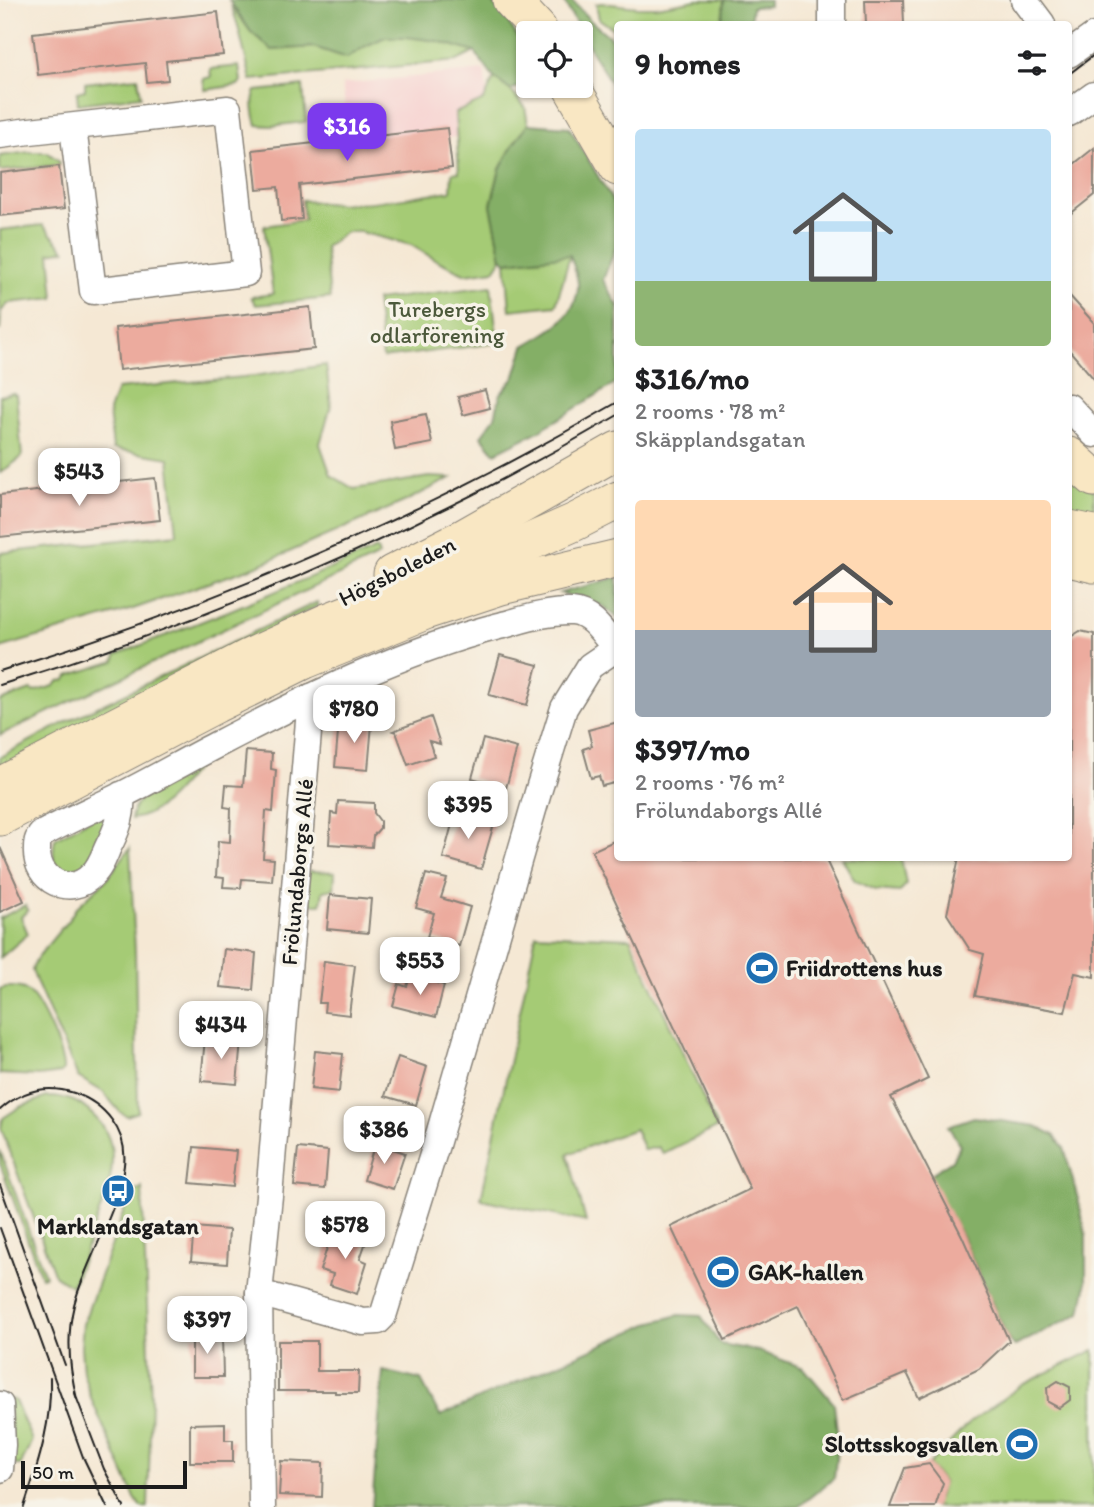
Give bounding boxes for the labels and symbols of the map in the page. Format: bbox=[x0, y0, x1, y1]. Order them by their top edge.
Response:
pin: $316 bbox=[306, 104, 388, 163]
park label: Turebergs odlarförening bbox=[370, 295, 505, 349]
pin: $543 bbox=[38, 448, 120, 508]
street label: Högsboleden bbox=[334, 530, 460, 612]
pin: $780 bbox=[313, 686, 395, 745]
street label: Frölundaborgs Allé bbox=[275, 777, 319, 967]
pin: $395 bbox=[427, 782, 509, 841]
pin: $553 bbox=[379, 937, 461, 997]
sports icon: Friidrottens hus bbox=[743, 949, 781, 987]
place label: Friidrottens hus bbox=[786, 954, 942, 982]
pin: $434 bbox=[180, 1002, 262, 1061]
pin: $386 bbox=[343, 1106, 425, 1166]
bus stop icon: Marklandsgatan bbox=[99, 1172, 137, 1210]
pin: $578 bbox=[304, 1202, 386, 1261]
place label: Marklandsgatan bbox=[37, 1212, 200, 1240]
sports icon: GAK-hallen bbox=[704, 1253, 742, 1291]
place label: GAK-hallen bbox=[748, 1258, 864, 1286]
pin: $397 bbox=[166, 1296, 248, 1356]
sports icon: Slottsskogsvallen bbox=[1003, 1425, 1041, 1463]
place label: Slottsskogsvallen bbox=[825, 1430, 999, 1458]
scale bar bbox=[21, 1458, 187, 1490]

